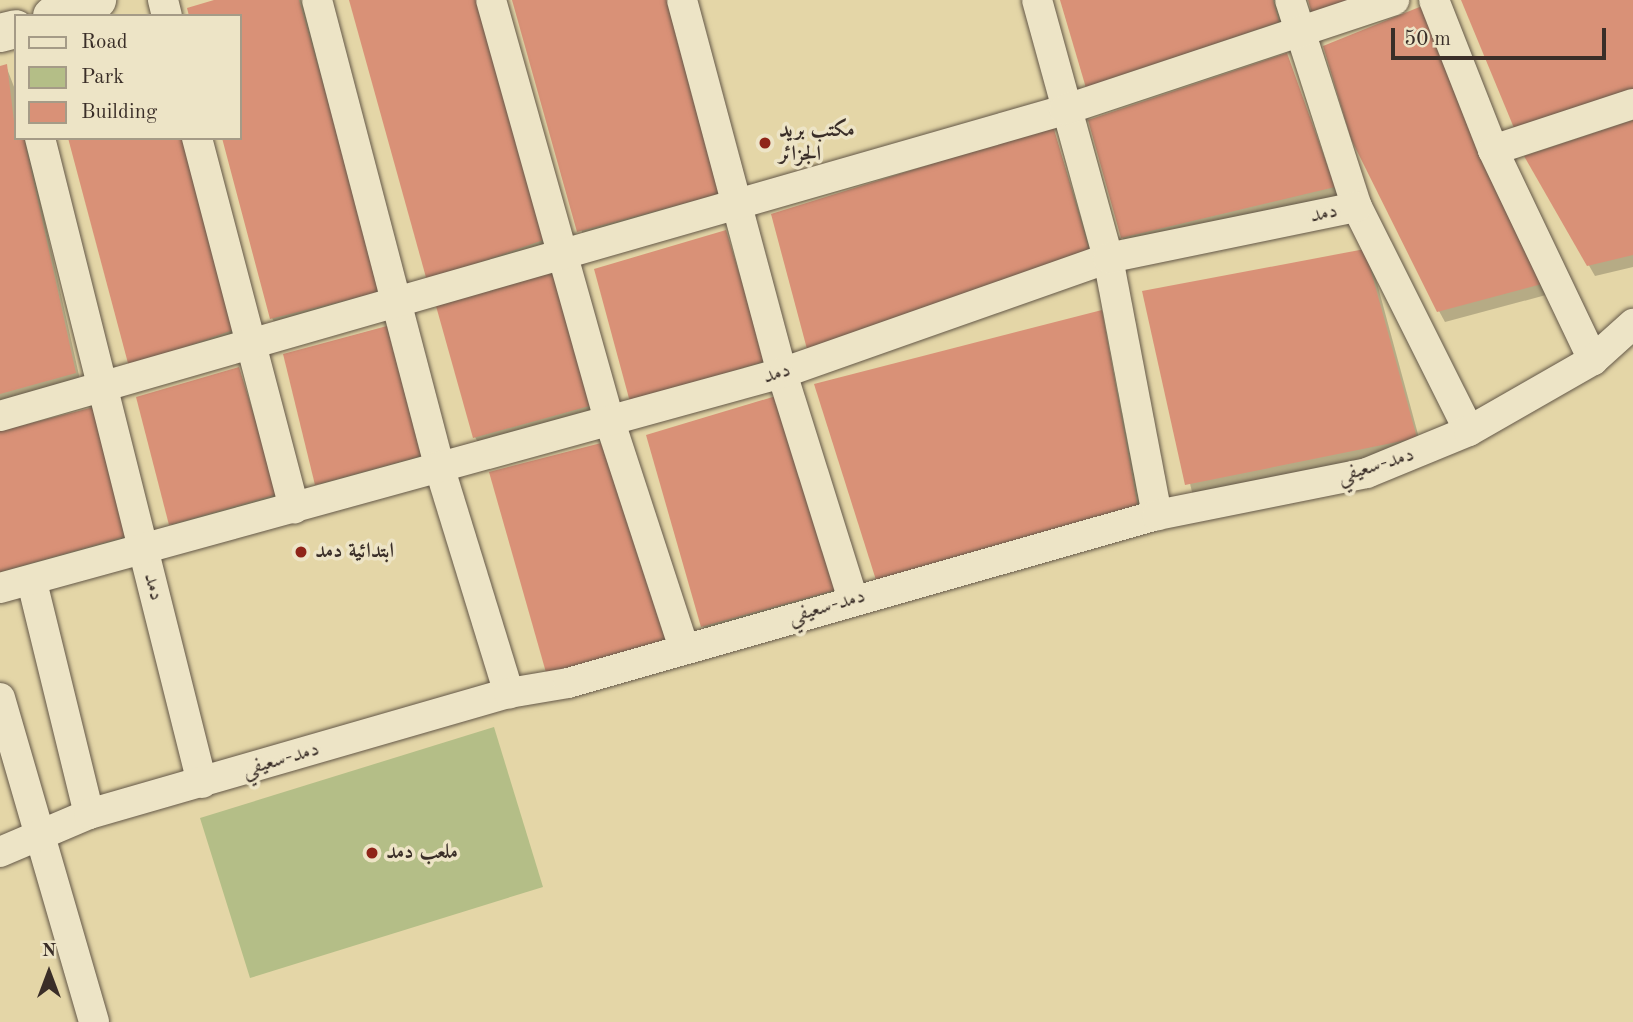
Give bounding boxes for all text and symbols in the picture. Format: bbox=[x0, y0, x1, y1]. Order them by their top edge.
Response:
legend bbox=[14, 14, 242, 140]
scale bar bbox=[1395, 14, 1610, 58]
text: 50 m bbox=[1404, 29, 1451, 50]
text: Road bbox=[81, 32, 128, 53]
text: Park bbox=[81, 67, 124, 88]
text: Building bbox=[81, 102, 157, 123]
place label: مكتب بريد الجزائر bbox=[779, 118, 855, 168]
marker: مكتب بريد الجزائر bbox=[757, 135, 773, 151]
street label: دمد bbox=[1308, 199, 1340, 229]
street label: دمد bbox=[760, 358, 794, 390]
street label: دمد-سعيفي bbox=[1335, 442, 1417, 490]
place label: ابتدائية دمد bbox=[315, 539, 394, 565]
marker: ابتدائية دمد bbox=[293, 544, 309, 560]
street label: دمد bbox=[137, 571, 169, 603]
street label: دمد-سعيفي bbox=[786, 584, 868, 630]
street label: دمد-سعيفي bbox=[240, 737, 322, 783]
place label: ملعب دمد bbox=[386, 840, 458, 866]
marker: ملعب دمد bbox=[364, 845, 380, 861]
north arrow bbox=[14, 938, 84, 1008]
text: N bbox=[42, 942, 56, 961]

